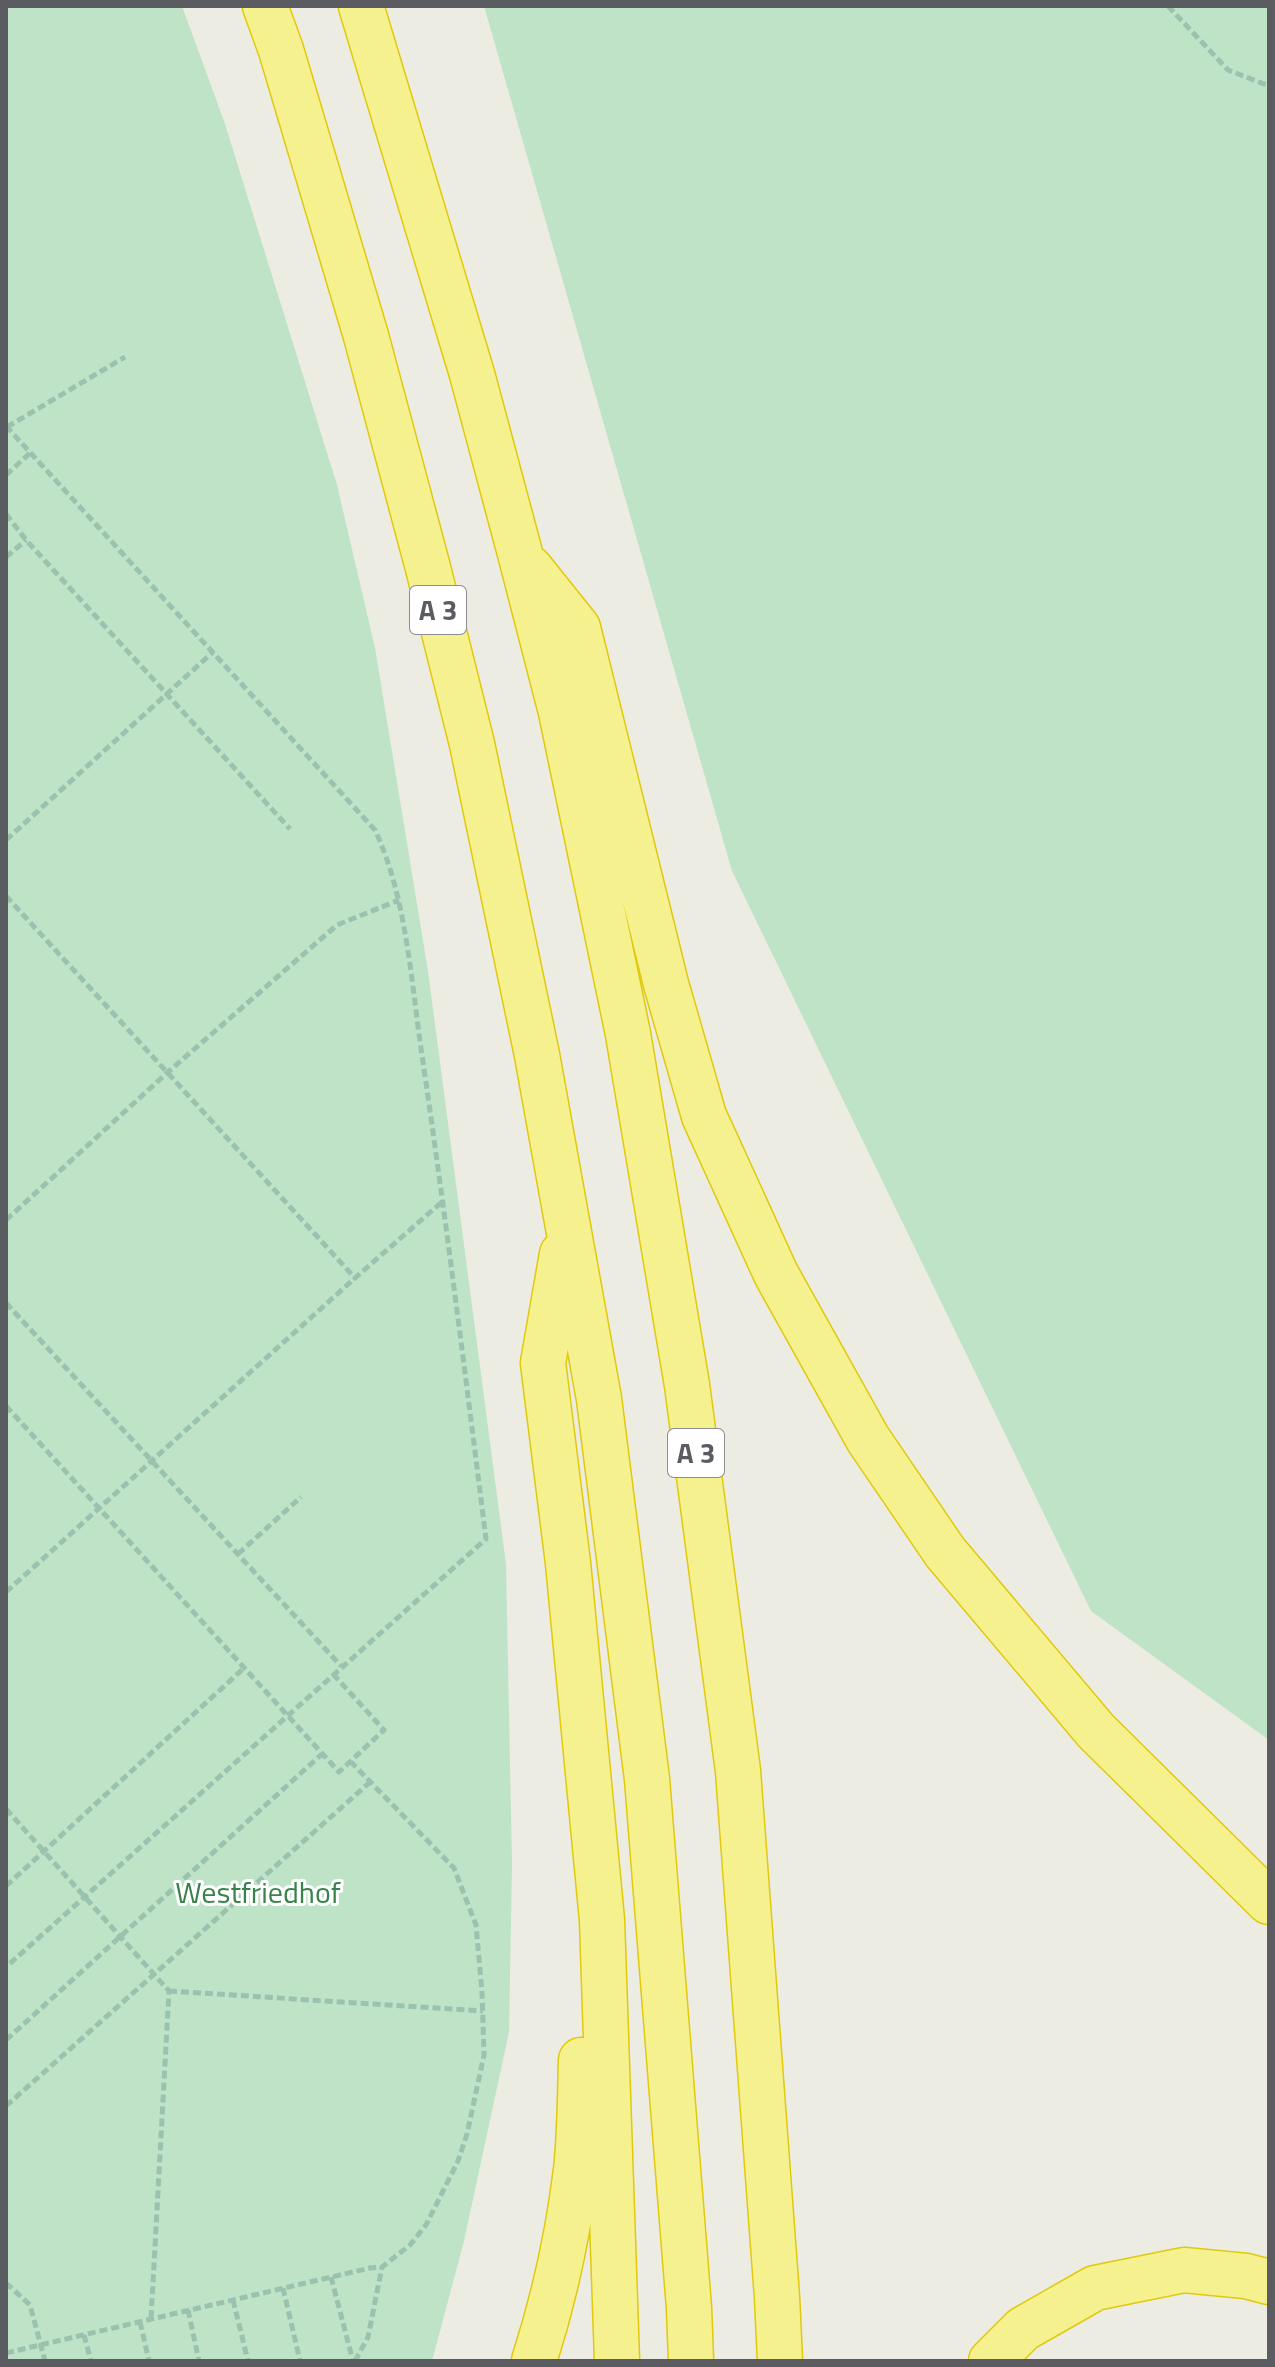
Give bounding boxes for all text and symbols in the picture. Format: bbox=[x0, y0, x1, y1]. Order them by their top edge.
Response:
road number: A 3 bbox=[410, 586, 466, 634]
road number: A 3 bbox=[668, 1429, 724, 1477]
park label: Westfriedhof bbox=[175, 1869, 341, 1915]

